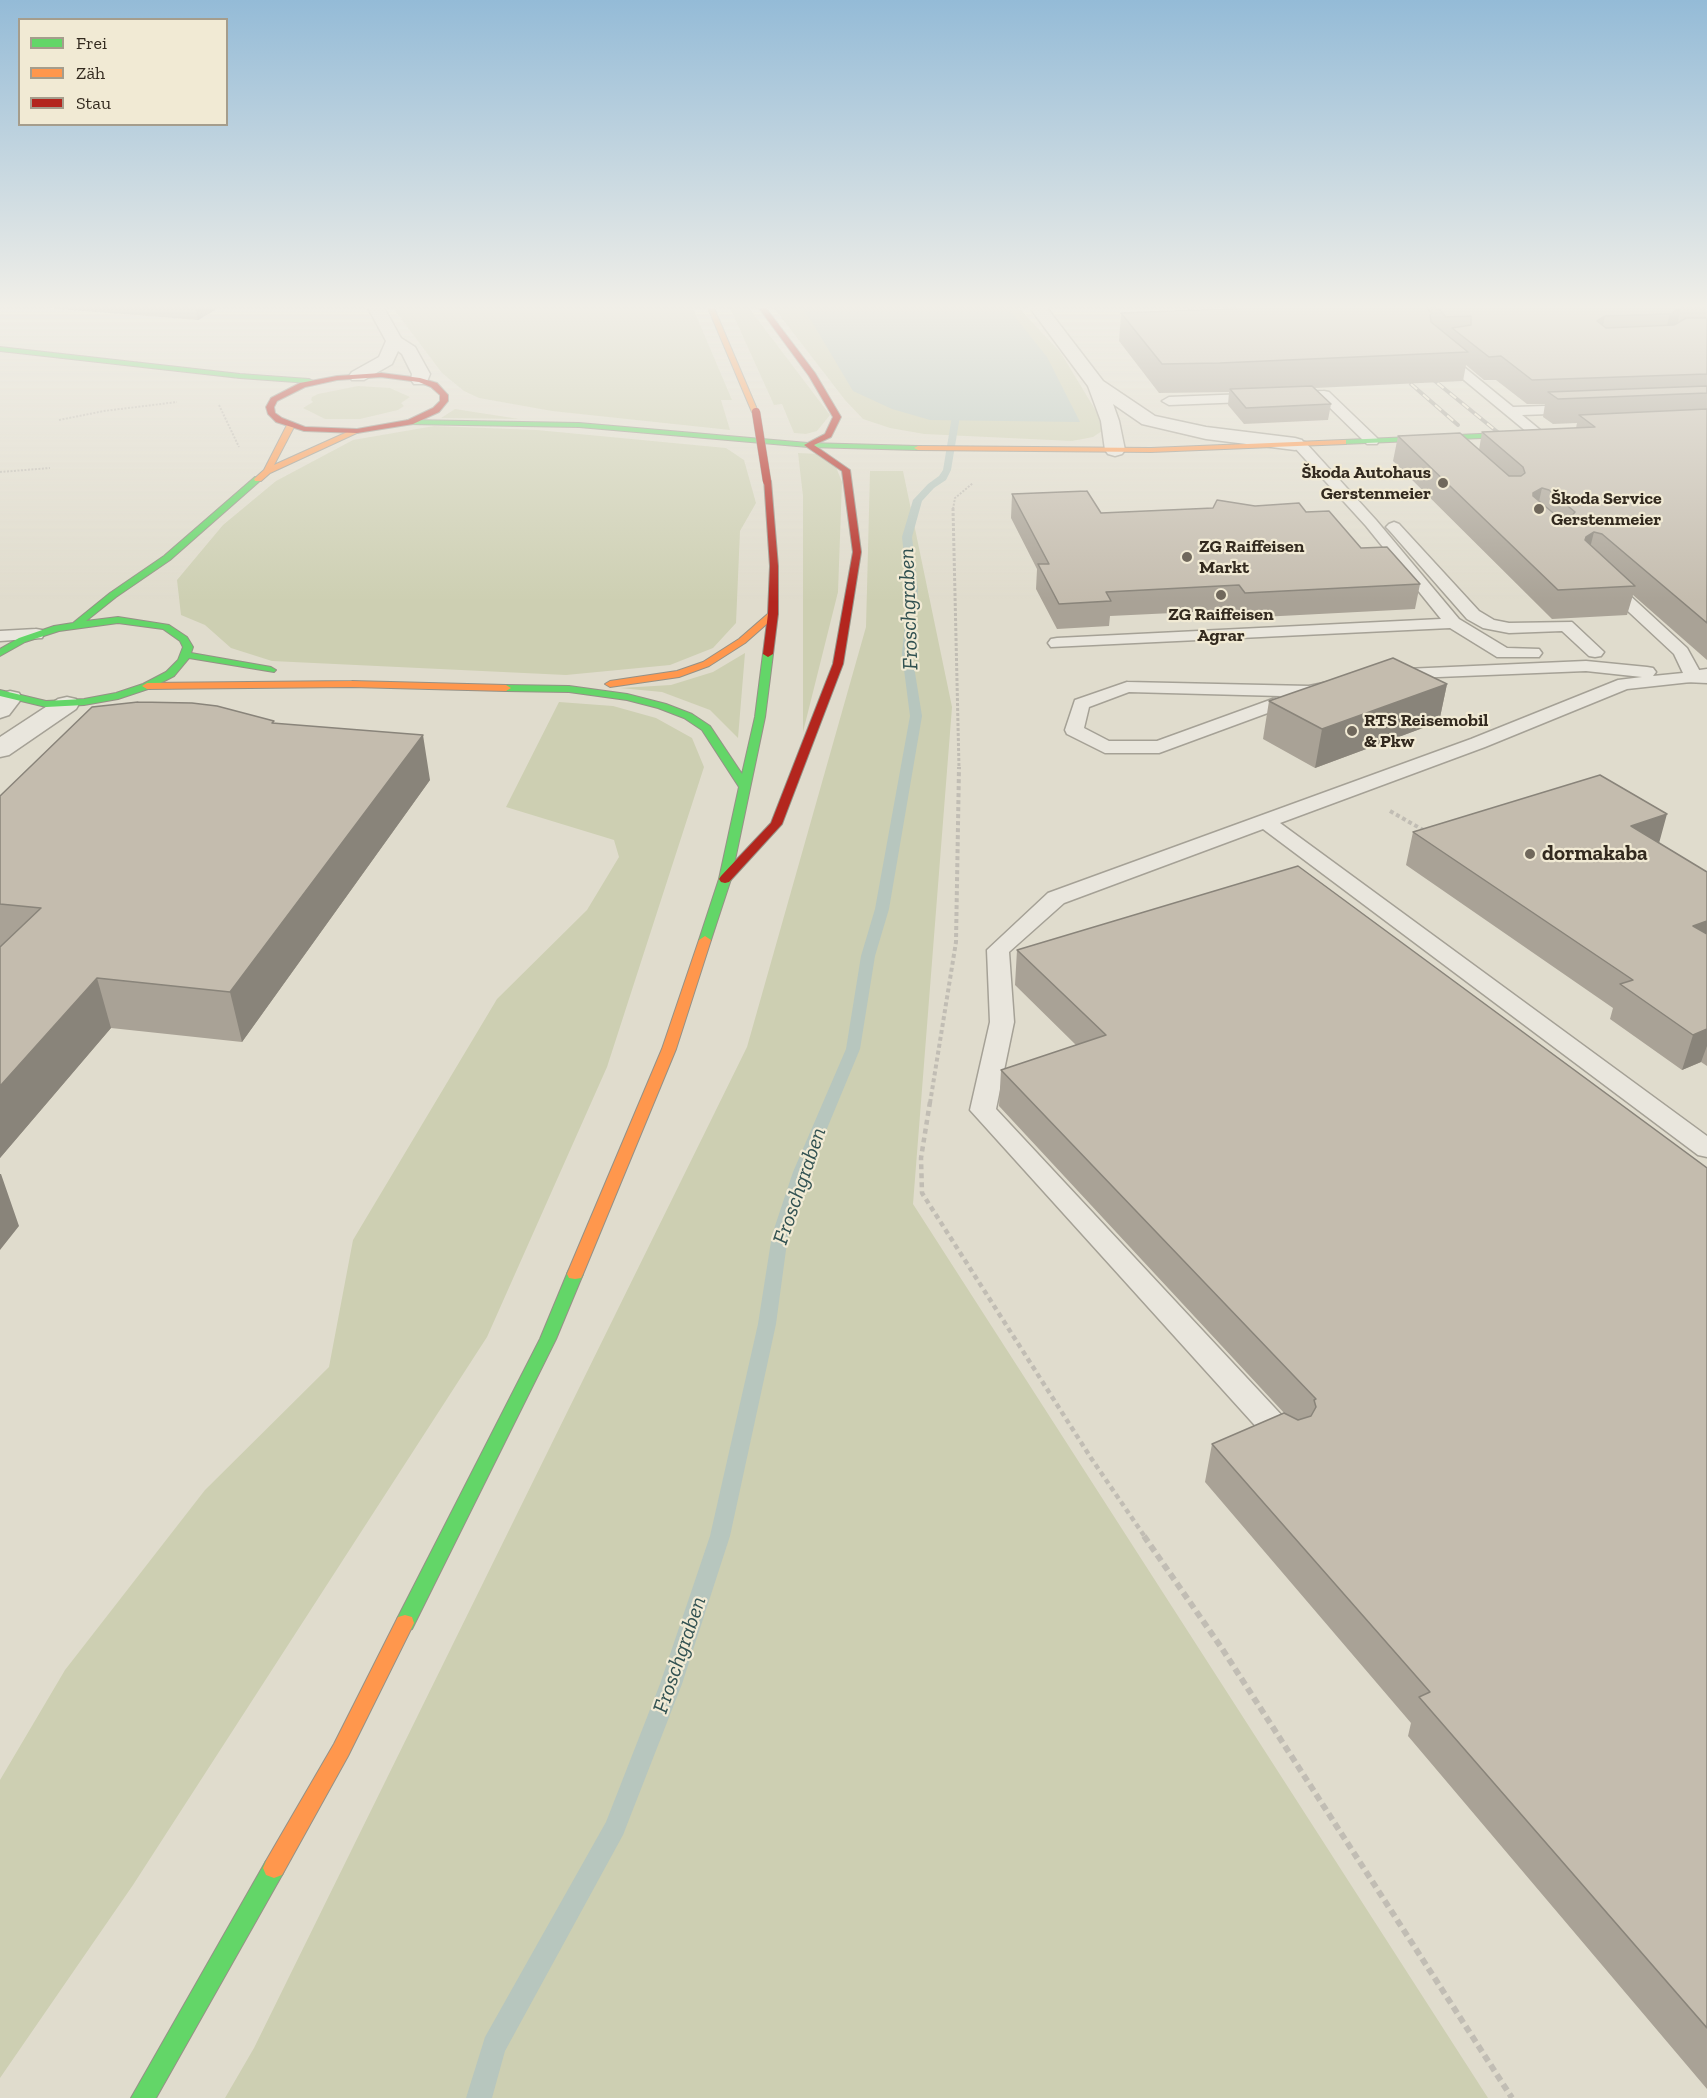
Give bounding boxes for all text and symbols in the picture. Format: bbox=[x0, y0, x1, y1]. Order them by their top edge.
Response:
legend bbox=[18, 18, 228, 126]
text: Frei bbox=[76, 32, 107, 54]
text: Zäh bbox=[76, 62, 105, 84]
text: Stau bbox=[76, 92, 111, 114]
place label: Škoda Autohaus Gerstenmeier bbox=[1301, 462, 1431, 504]
marker: Škoda Autohaus Gerstenmeier bbox=[1436, 476, 1450, 490]
place label: Škoda Service Gerstenmeier bbox=[1551, 488, 1662, 530]
marker: Škoda Service Gerstenmeier bbox=[1532, 502, 1546, 516]
place label: ZG Raiffeisen Markt bbox=[1199, 536, 1304, 578]
water label: Froschgraben bbox=[894, 548, 924, 670]
marker: ZG Raiffeisen Markt bbox=[1180, 550, 1194, 564]
marker: ZG Raiffeisen Agrar bbox=[1214, 588, 1228, 602]
place label: ZG Raiffeisen Agrar bbox=[1168, 604, 1274, 646]
place label: RTS Reisemobil & Pkw bbox=[1364, 710, 1488, 752]
marker: RTS Reisemobil & Pkw bbox=[1345, 724, 1359, 738]
place label: dormakaba bbox=[1542, 841, 1648, 867]
marker: dormakaba bbox=[1523, 847, 1537, 861]
water label: Froschgraben bbox=[768, 1124, 832, 1248]
water label: Froschgraben bbox=[648, 1593, 712, 1717]

